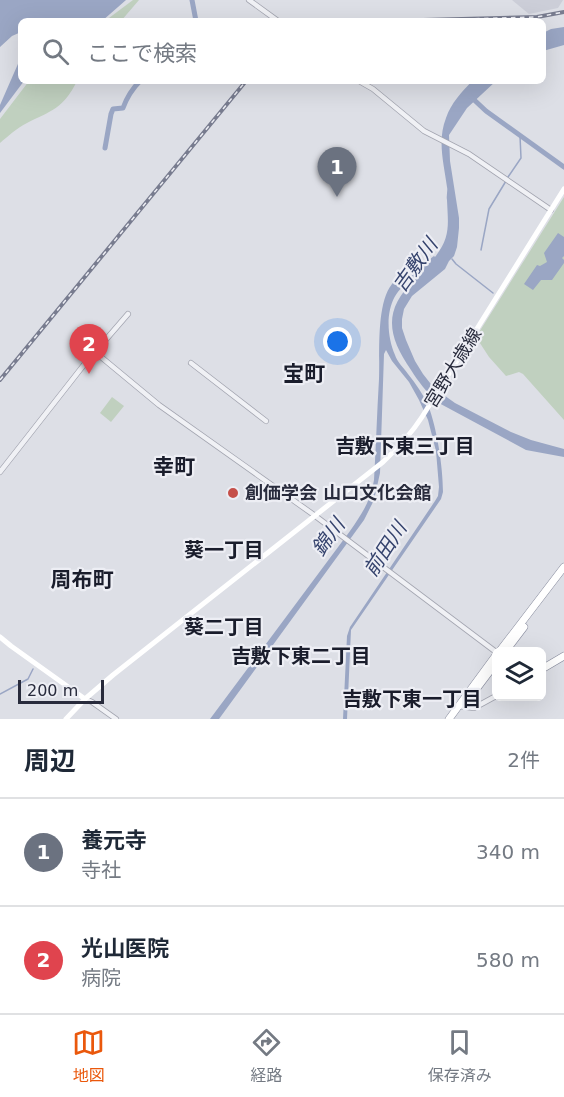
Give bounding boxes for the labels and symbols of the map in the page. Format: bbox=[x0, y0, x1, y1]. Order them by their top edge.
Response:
pin: 1 bbox=[318, 148, 356, 197]
water label: 吉敷川 bbox=[388, 232, 444, 296]
pin: 2 bbox=[70, 324, 109, 374]
street label: 宮野大歳線 bbox=[420, 324, 485, 411]
your location bbox=[323, 327, 352, 356]
district label: 宝町 bbox=[283, 362, 325, 386]
district label: 吉敷下東三丁目 bbox=[335, 434, 475, 458]
district label: 幸町 bbox=[153, 455, 195, 479]
place label: 創価学会 山口文化会館 bbox=[245, 482, 431, 503]
marker: 創価学会 山口文化会館 bbox=[226, 486, 240, 500]
water label: 錦川 bbox=[307, 512, 351, 560]
water label: 前田川 bbox=[359, 516, 412, 581]
district label: 葵一丁目 bbox=[184, 538, 264, 562]
district label: 周布町 bbox=[51, 568, 114, 592]
district label: 葵二丁目 bbox=[184, 615, 264, 639]
district label: 吉敷下東二丁目 bbox=[231, 644, 371, 668]
scale bar bbox=[18, 677, 104, 704]
district label: 吉敷下東一丁目 bbox=[342, 687, 482, 711]

